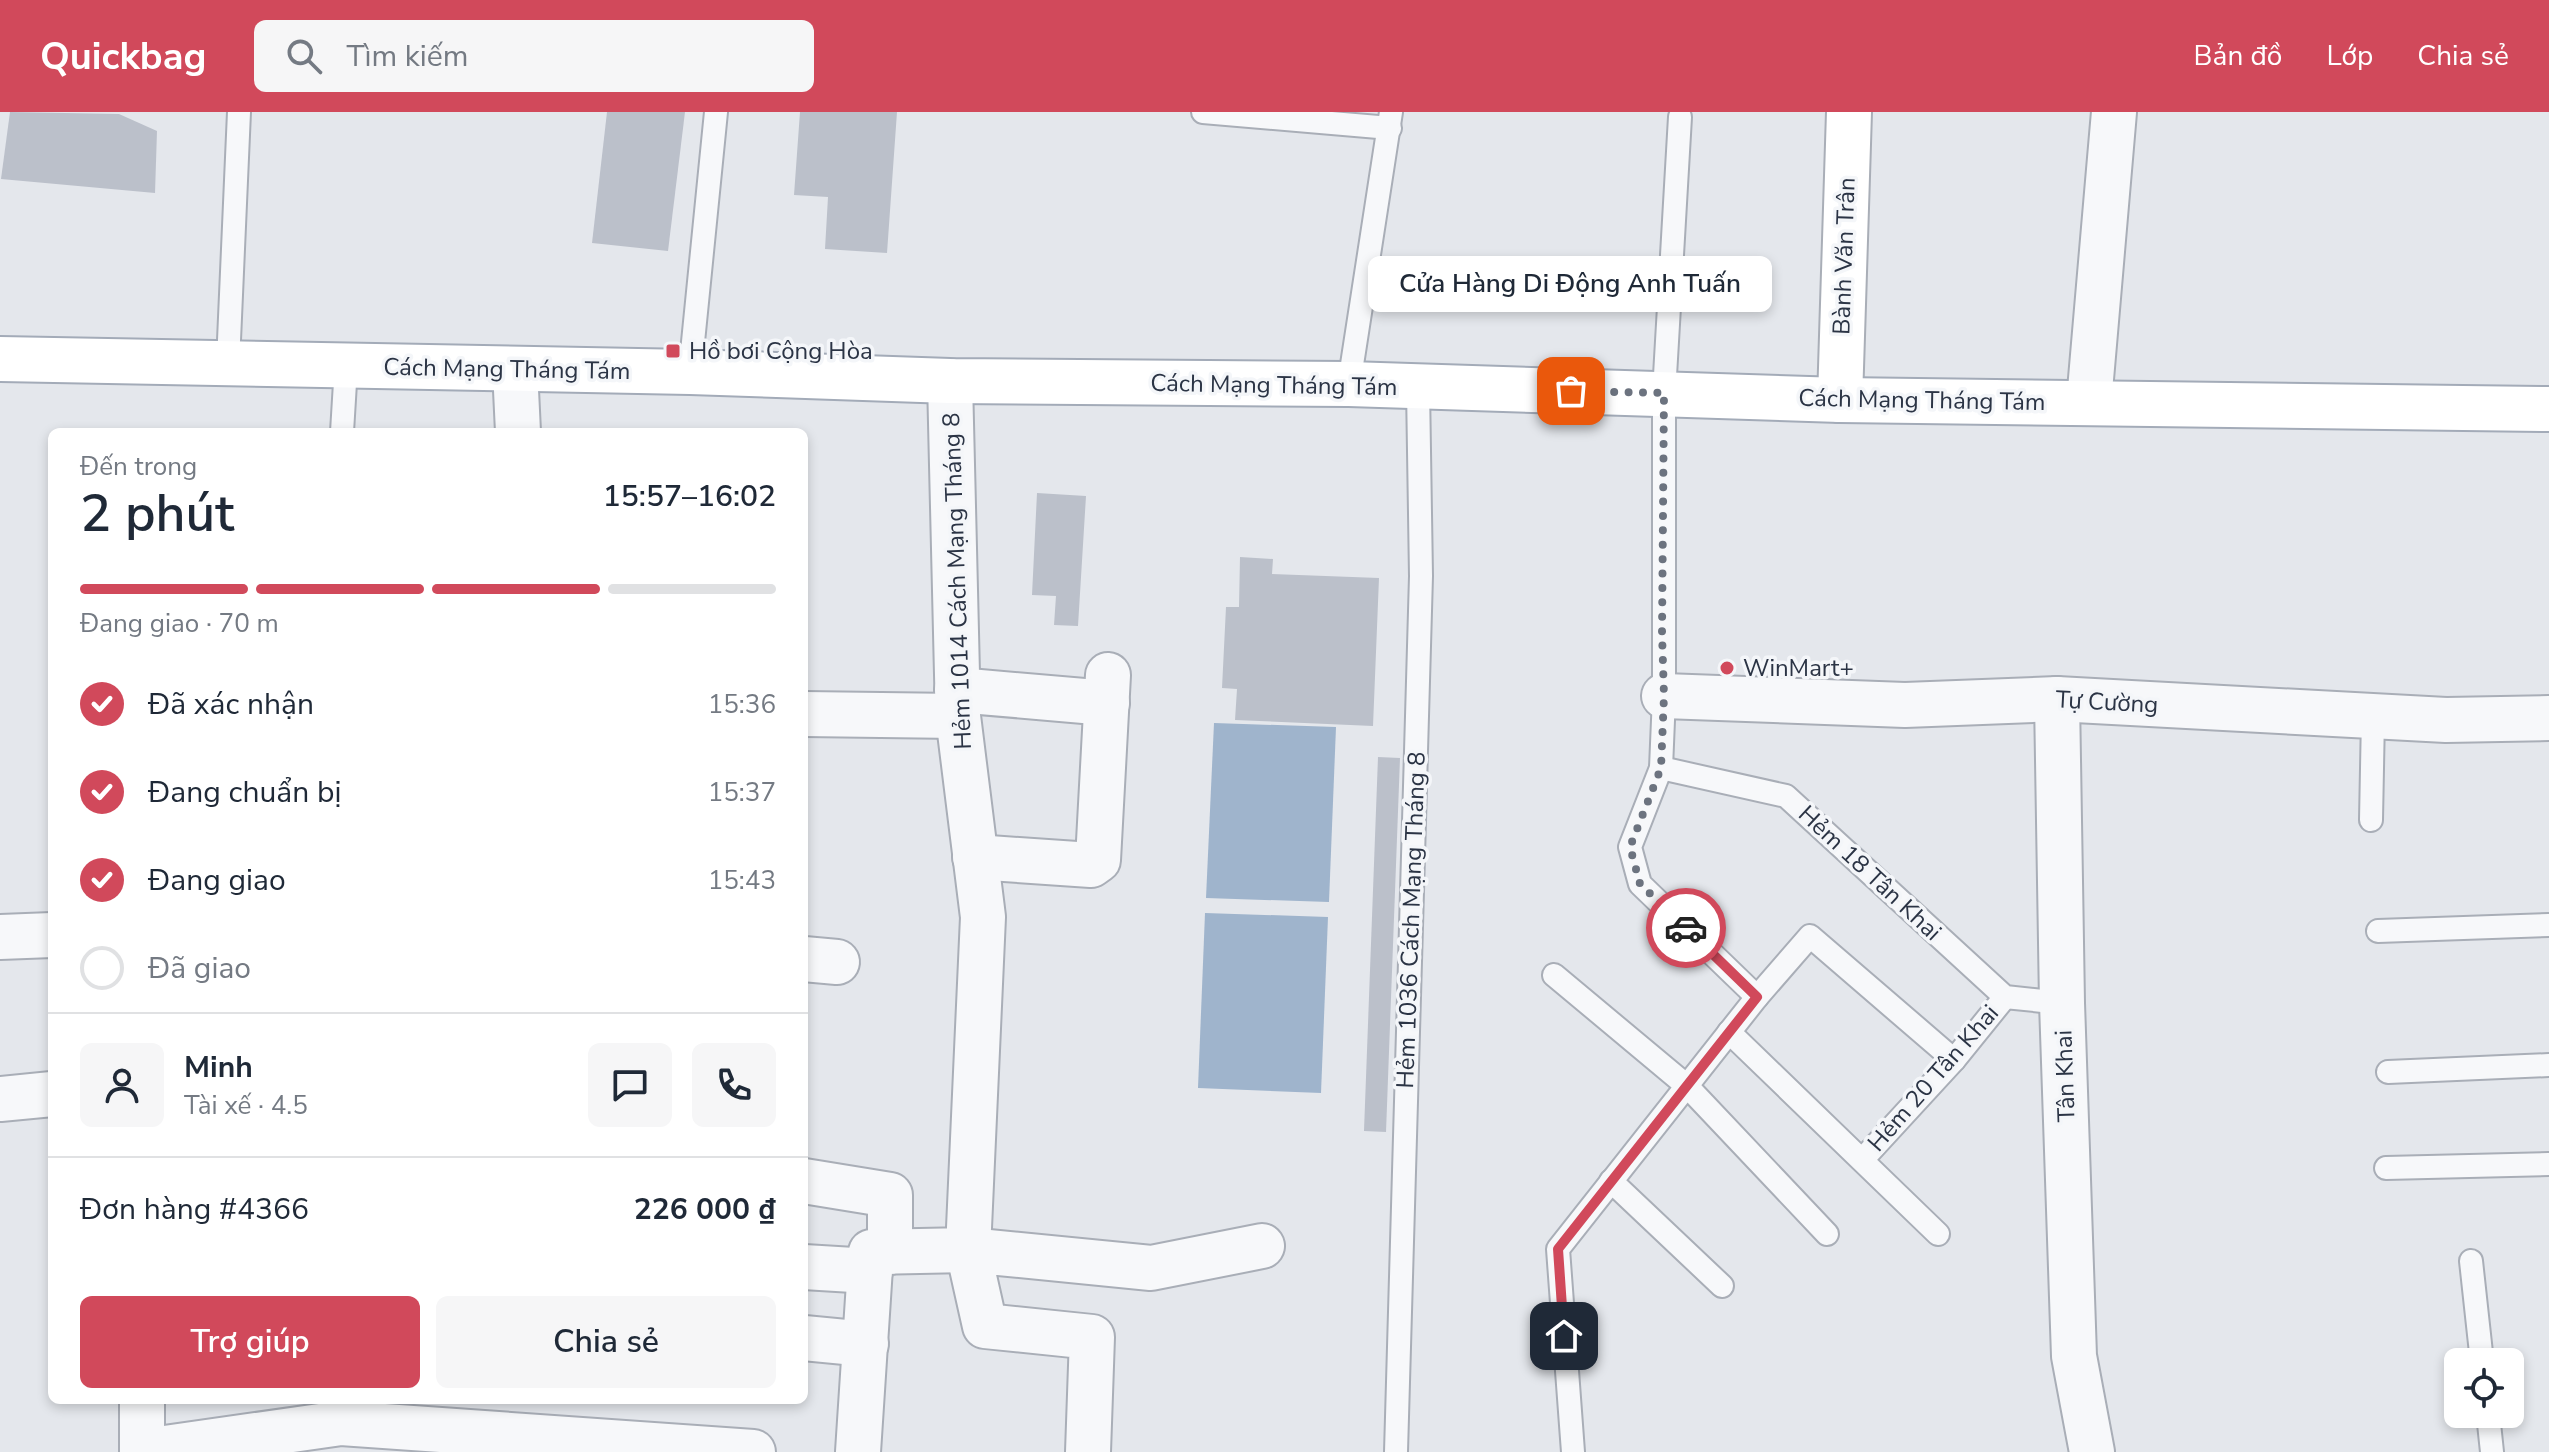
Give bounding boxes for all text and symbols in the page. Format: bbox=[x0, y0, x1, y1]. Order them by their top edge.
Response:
search box bbox=[254, 20, 814, 92]
text: Quickbag bbox=[40, 31, 206, 82]
icon: search bbox=[282, 34, 326, 78]
text: Tìm kiếm bbox=[346, 36, 468, 77]
text: Bản đồ bbox=[2194, 37, 2282, 75]
text: Lớp bbox=[2326, 37, 2373, 75]
text: Chia sẻ bbox=[2417, 37, 2509, 75]
street label: Bành Văn Trân bbox=[1825, 177, 1863, 335]
callout: Cửa Hàng Di Động Anh Tuấn bbox=[1369, 255, 1773, 311]
text: Cửa Hàng Di Động Anh Tuấn bbox=[1399, 266, 1741, 301]
place label: Hồ bơi Cộng Hòa bbox=[689, 335, 873, 367]
marker: Hồ bơi Cộng Hòa bbox=[664, 342, 682, 360]
street label: Cách Mạng Tháng Tám bbox=[383, 351, 631, 387]
pin bbox=[1537, 357, 1605, 425]
street label: Cách Mạng Tháng Tám bbox=[1150, 367, 1398, 403]
icon: bag bbox=[1549, 369, 1593, 413]
street label: Cách Mạng Tháng Tám bbox=[1798, 382, 2046, 418]
street label: Hẻm 1014 Cách Mạng Tháng 8 bbox=[935, 412, 979, 750]
text: Đến trong bbox=[80, 449, 197, 484]
text: 15:57–16:02 bbox=[603, 476, 776, 517]
text: 2 phút bbox=[80, 478, 234, 549]
text: Đang giao · 70 m bbox=[80, 606, 279, 641]
place label: WinMart+ bbox=[1743, 652, 1854, 684]
marker: WinMart+ bbox=[1718, 659, 1736, 677]
icon: check bbox=[80, 682, 124, 726]
street label: Tự Cường bbox=[2055, 683, 2159, 721]
text: Đã xác nhận bbox=[148, 684, 314, 725]
text: 15:36 bbox=[708, 687, 776, 722]
street label: Hẻm 1036 Cách Mạng Tháng 8 bbox=[1389, 751, 1433, 1089]
icon: check bbox=[80, 770, 124, 814]
text: Đang chuẩn bị bbox=[148, 772, 341, 813]
text: 15:37 bbox=[708, 775, 776, 810]
street label: Hẻm 18 Tân Khai bbox=[1792, 798, 1948, 948]
icon: check bbox=[80, 858, 124, 902]
text: Đang giao bbox=[148, 860, 286, 901]
text: 15:43 bbox=[708, 863, 776, 898]
courier bbox=[1646, 888, 1726, 968]
icon: car bbox=[1664, 906, 1708, 950]
text: Đã giao bbox=[148, 948, 251, 989]
street label: Hẻm 20 Tân Khai bbox=[1860, 998, 2006, 1158]
street label: Tân Khai bbox=[2047, 1029, 2083, 1123]
button: person bbox=[80, 1043, 164, 1127]
button: chat bbox=[588, 1043, 672, 1127]
button: phone bbox=[692, 1043, 776, 1127]
text: Minh bbox=[184, 1047, 253, 1088]
text: Tài xế · 4.5 bbox=[184, 1088, 308, 1123]
text: Đơn hàng #4366 bbox=[80, 1189, 309, 1230]
text: 226 000 ₫ bbox=[634, 1189, 776, 1230]
button: Trợ giúp bbox=[80, 1296, 420, 1388]
button: Chia sẻ bbox=[436, 1296, 776, 1388]
pin bbox=[1530, 1302, 1598, 1370]
icon: home bbox=[1542, 1314, 1586, 1358]
map controls bbox=[2444, 1348, 2524, 1428]
button: locate bbox=[2444, 1348, 2524, 1428]

